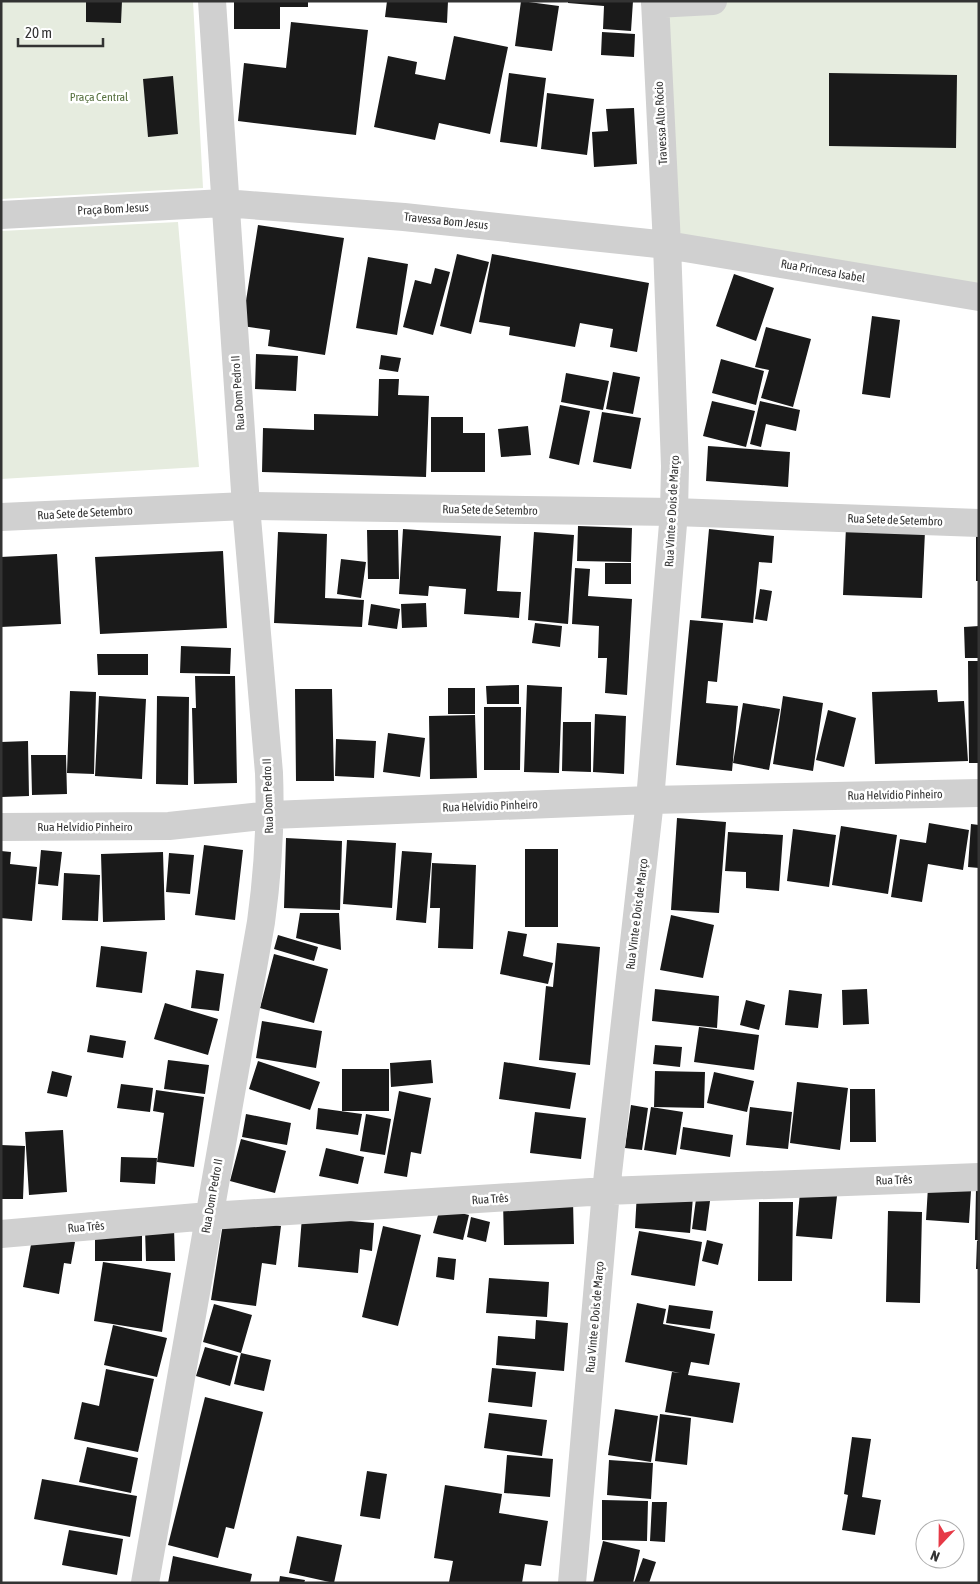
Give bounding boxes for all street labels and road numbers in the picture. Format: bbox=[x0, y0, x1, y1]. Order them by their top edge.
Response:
street label: Travessa Alto Rócio bbox=[652, 81, 670, 165]
street label: Praça Bom Jesus bbox=[77, 200, 149, 218]
street label: Travessa Bom Jesus bbox=[403, 210, 489, 232]
street label: Rua Princesa Isabel bbox=[780, 257, 867, 285]
street label: Rua Dom Pedro II bbox=[228, 355, 248, 431]
street label: Rua Vinte e Dois de Março bbox=[662, 454, 682, 567]
street label: Rua Sete de Setembro bbox=[442, 502, 538, 518]
street label: Rua Sete de Setembro bbox=[37, 503, 133, 522]
street label: Rua Sete de Setembro bbox=[847, 511, 943, 529]
street label: Rua Dom Pedro II bbox=[260, 758, 276, 834]
street label: Rua Helvídio Pinheiro bbox=[847, 787, 943, 803]
street label: Rua Helvídio Pinheiro bbox=[442, 797, 538, 815]
street label: Rua Helvídio Pinheiro bbox=[37, 820, 133, 834]
street label: Rua Vinte e Dois de Março bbox=[623, 857, 651, 970]
street label: Rua Dom Pedro II bbox=[199, 1158, 225, 1234]
street label: Rua Três bbox=[875, 1172, 913, 1188]
street label: Rua Três bbox=[471, 1191, 509, 1207]
street label: Rua Três bbox=[67, 1218, 105, 1236]
street label: Rua Vinte e Dois de Março bbox=[583, 1260, 607, 1373]

